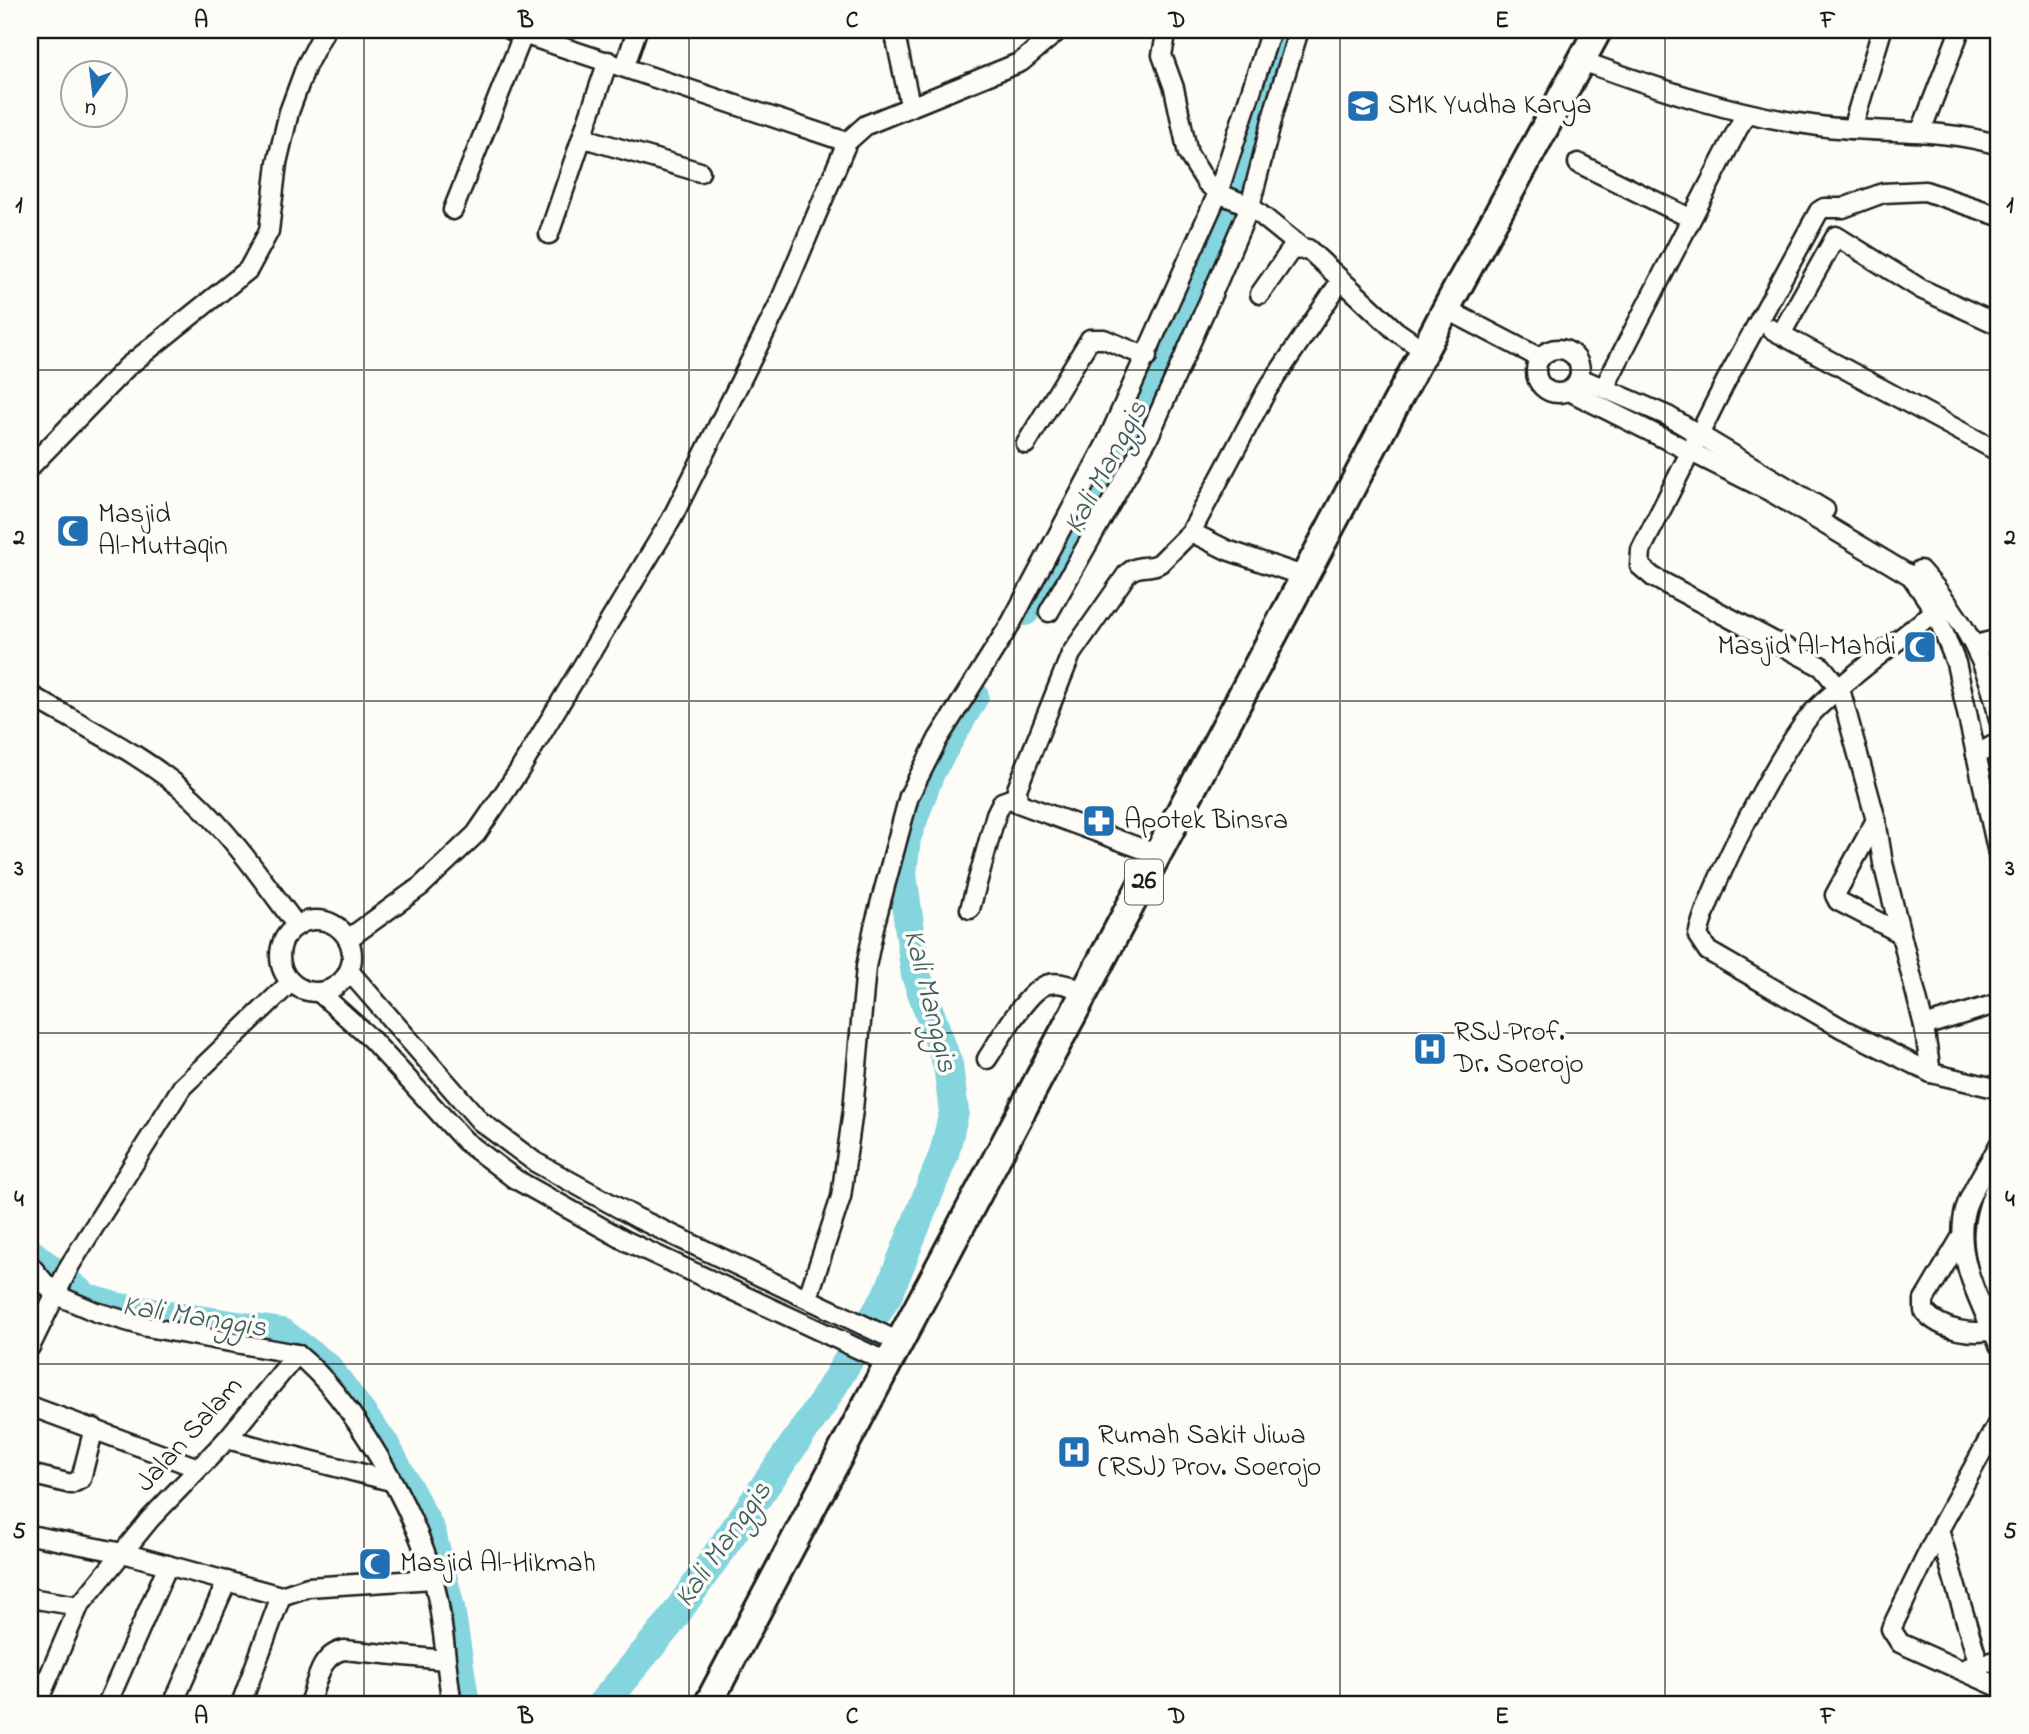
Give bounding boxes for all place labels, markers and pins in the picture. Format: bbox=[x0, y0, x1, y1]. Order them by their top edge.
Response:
place label: SMK Yudha Karya bbox=[1388, 86, 1592, 127]
school or university icon: SMK Yudha Karya bbox=[1344, 87, 1382, 125]
place label: Masjid Al-Muttaqin bbox=[98, 495, 228, 568]
mosque icon: Masjid Al-Muttaqin bbox=[54, 512, 92, 550]
place label: Masjid Al-Mahdi bbox=[1718, 627, 1896, 668]
mosque icon: Masjid Al-Mahdi bbox=[1901, 628, 1939, 666]
place label: Apotek Binsra bbox=[1124, 801, 1288, 842]
pharmacy icon: Apotek Binsra bbox=[1080, 802, 1118, 840]
place label: RSJ Prof. Dr. Soerojo bbox=[1453, 1013, 1584, 1086]
hospital icon: RSJ Prof. Dr. Soerojo bbox=[1411, 1030, 1449, 1068]
place label: Rumah Sakit Jiwa (RSJ) Prov. Soerojo bbox=[1098, 1416, 1321, 1489]
hospital icon: Rumah Sakit Jiwa (RSJ) Prov. Soerojo bbox=[1055, 1433, 1093, 1471]
place label: Masjid Al-Hikmah bbox=[400, 1544, 596, 1585]
mosque icon: Masjid Al-Hikmah bbox=[356, 1545, 394, 1583]

